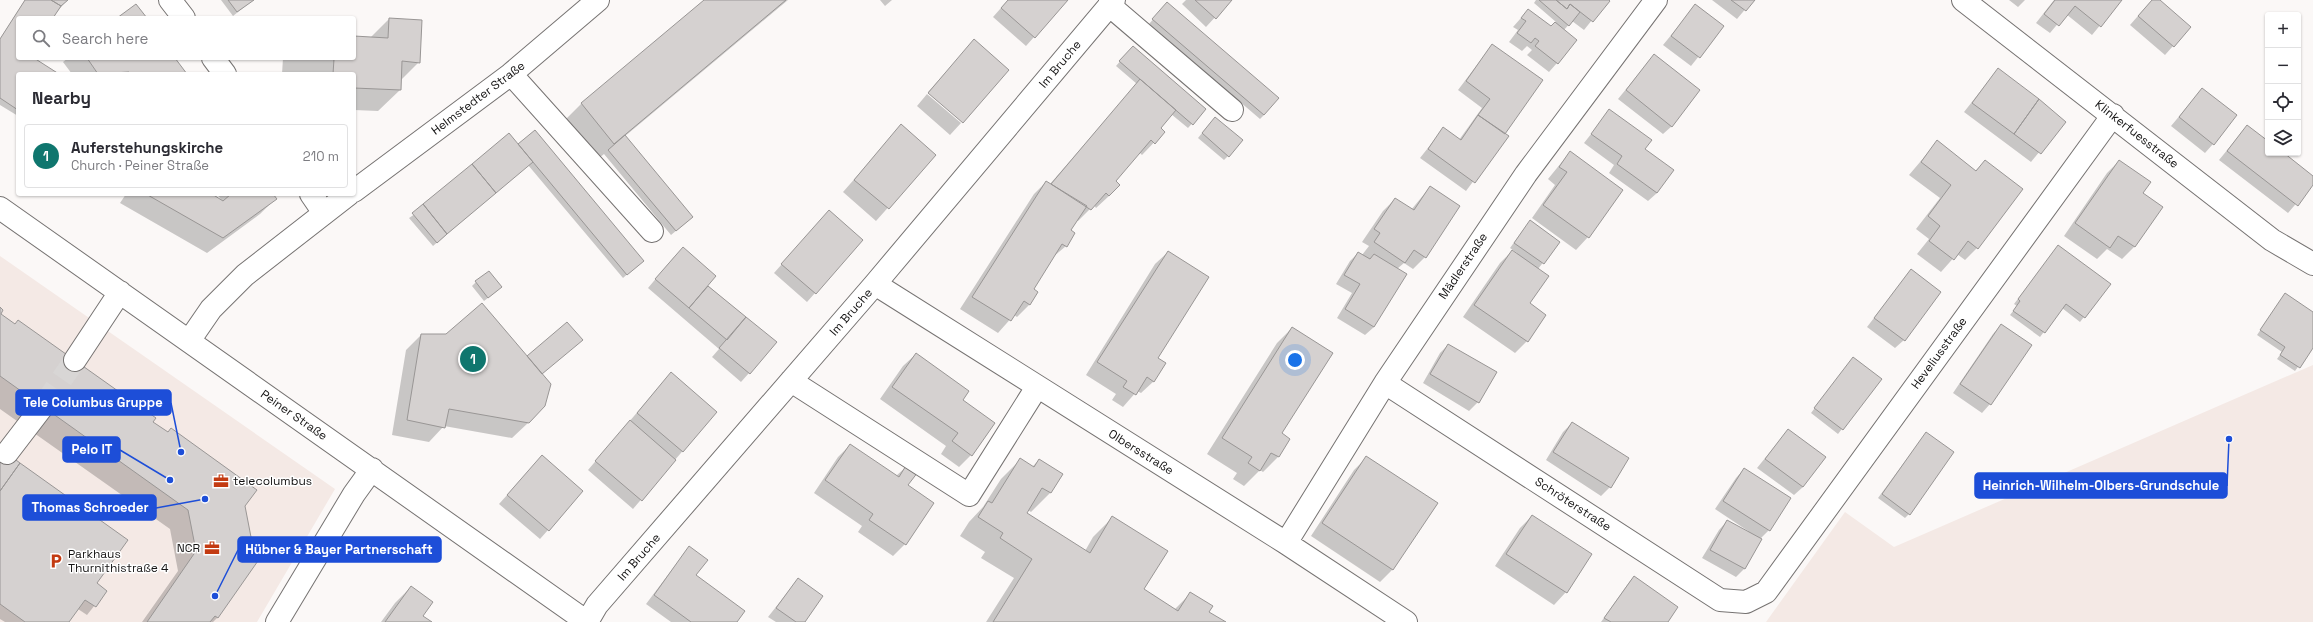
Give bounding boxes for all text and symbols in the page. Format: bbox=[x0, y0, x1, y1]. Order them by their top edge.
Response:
map controls bbox=[2265, 12, 2301, 156]
button: + bbox=[2265, 12, 2301, 48]
search box bbox=[16, 16, 356, 60]
icon: search bbox=[30, 27, 52, 49]
text: Search here bbox=[62, 29, 148, 48]
street label: Im Bruche bbox=[1035, 37, 1085, 91]
button: − bbox=[2265, 48, 2301, 84]
street label: Helmstedter Straße bbox=[428, 58, 528, 138]
button: locate bbox=[2265, 84, 2301, 120]
text: Nearby bbox=[32, 87, 91, 109]
street label: Klinkerfuesstraße bbox=[2092, 96, 2182, 172]
button: layers bbox=[2265, 120, 2301, 156]
text: Auferstehungskirche bbox=[71, 138, 223, 157]
text: 1 bbox=[43, 148, 49, 165]
text: 210 m bbox=[303, 148, 339, 165]
text: Church · Peiner Straße bbox=[71, 157, 209, 174]
street label: Mädlerstraße bbox=[1435, 230, 1491, 302]
street label: Im Bruche bbox=[826, 285, 876, 339]
street label: Heveliusstraße bbox=[1907, 314, 1971, 392]
pin: 1 bbox=[460, 344, 486, 374]
your location bbox=[1285, 350, 1305, 370]
street label: Peiner Straße bbox=[258, 386, 330, 444]
callout: Tele Columbus Gruppe bbox=[16, 390, 171, 415]
text: Tele Columbus Gruppe bbox=[23, 394, 163, 411]
street label: Olbersstraße bbox=[1105, 426, 1177, 478]
callout: Pelo IT bbox=[63, 437, 120, 462]
text: Pelo IT bbox=[72, 441, 113, 458]
office icon: telecolumbus bbox=[212, 472, 230, 490]
place label: telecolumbus bbox=[233, 473, 312, 489]
street label: Schröterstraße bbox=[1532, 473, 1614, 535]
callout: Heinrich-Wilhelm-Olbers-Grundschule bbox=[1975, 473, 2227, 498]
text: Heinrich-Wilhelm-Olbers-Grundschule bbox=[1983, 477, 2219, 494]
callout: Thomas Schroeder bbox=[23, 495, 156, 520]
text: Thomas Schroeder bbox=[31, 499, 149, 516]
street label: Im Bruche bbox=[614, 530, 664, 584]
callout: Hübner & Bayer Partnerschaft bbox=[238, 537, 441, 562]
office icon: NCR bbox=[203, 539, 221, 557]
place label: NCR bbox=[177, 540, 200, 556]
text: Hübner & Bayer Partnerschaft bbox=[245, 541, 433, 558]
place label: Parkhaus Thurnithistraße 4 bbox=[68, 546, 169, 576]
parking icon: Parkhaus Thurnithistraße 4 bbox=[47, 552, 65, 570]

